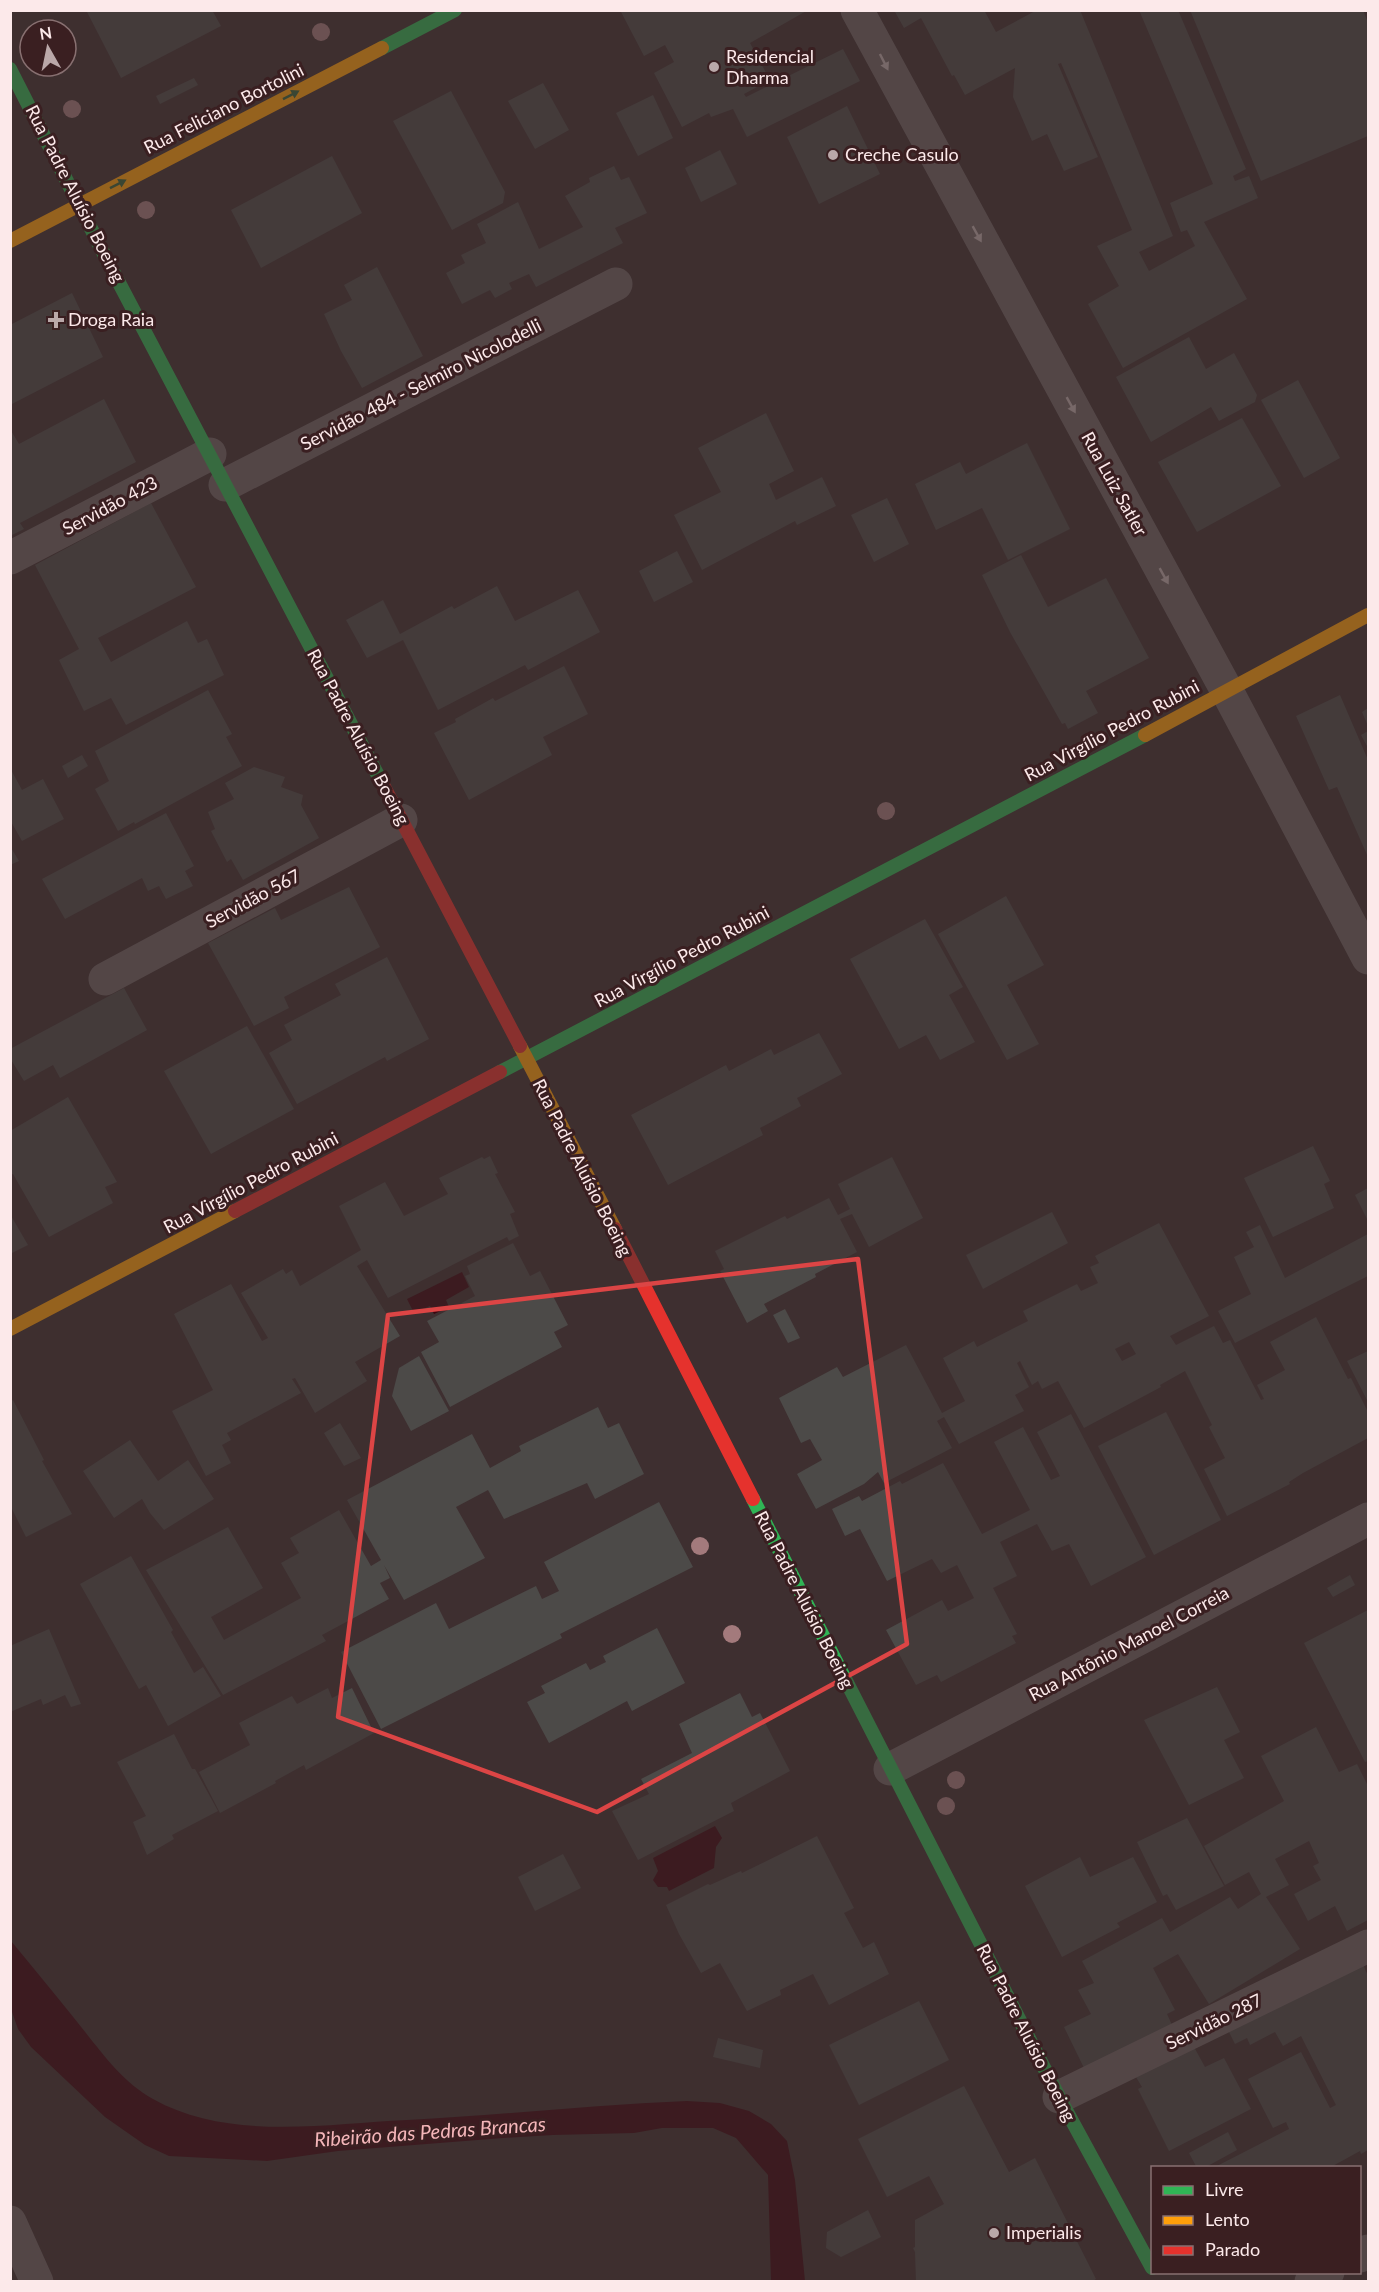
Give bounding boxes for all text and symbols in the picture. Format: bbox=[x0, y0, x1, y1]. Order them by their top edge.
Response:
north arrow bbox=[18, 18, 78, 78]
text: N bbox=[38, 22, 53, 43]
place label: Residencial Dharma bbox=[726, 45, 814, 88]
one-way arrow bbox=[879, 54, 889, 71]
street label: Rua Feliciano Bortolini bbox=[140, 58, 307, 158]
marker: Residencial Dharma bbox=[707, 60, 721, 74]
one-way arrow bbox=[283, 90, 300, 100]
street label: Rua Padre Aluísio Boeing bbox=[22, 101, 130, 286]
place label: Creche Casulo bbox=[845, 143, 959, 165]
marker: Creche Casulo bbox=[826, 148, 840, 162]
one-way arrow bbox=[110, 179, 127, 189]
one-way arrow bbox=[972, 226, 982, 243]
place label: Droga Raia bbox=[68, 308, 154, 330]
marker: Droga Raia bbox=[49, 313, 63, 327]
street label: Servidão 484 - Selmiro Nicolodelli bbox=[296, 314, 545, 455]
one-way arrow bbox=[1066, 397, 1076, 414]
street label: Rua Luiz Satler bbox=[1077, 428, 1153, 540]
street label: Servidão 423 bbox=[58, 471, 161, 539]
one-way arrow bbox=[1159, 568, 1169, 585]
street label: Rua Padre Aluísio Boeing bbox=[303, 645, 415, 828]
street label: Rua Virgílio Pedro Rubini bbox=[1020, 675, 1203, 786]
street label: Servidão 567 bbox=[201, 864, 304, 932]
street label: Rua Virgílio Pedro Rubini bbox=[590, 901, 773, 1012]
street label: Rua Padre Aluísio Boeing bbox=[529, 1075, 637, 1260]
street label: Rua Virgílio Pedro Rubini bbox=[159, 1127, 342, 1238]
street label: Rua Padre Aluísio Boeing bbox=[751, 1507, 859, 1692]
street label: Rua Antônio Manoel Correia bbox=[1025, 1581, 1232, 1705]
street label: Rua Padre Aluísio Boeing bbox=[973, 1940, 1081, 2125]
street label: Servidão 287 bbox=[1162, 1988, 1265, 2054]
water label: Ribeirão das Pedras Brancas bbox=[313, 2111, 547, 2151]
legend bbox=[1151, 2166, 1361, 2274]
text: Livre bbox=[1205, 2178, 1244, 2200]
text: Lento bbox=[1205, 2208, 1250, 2230]
place label: Imperialis bbox=[1006, 2221, 1082, 2243]
marker: Imperialis bbox=[987, 2226, 1001, 2240]
text: Parado bbox=[1205, 2238, 1260, 2260]

